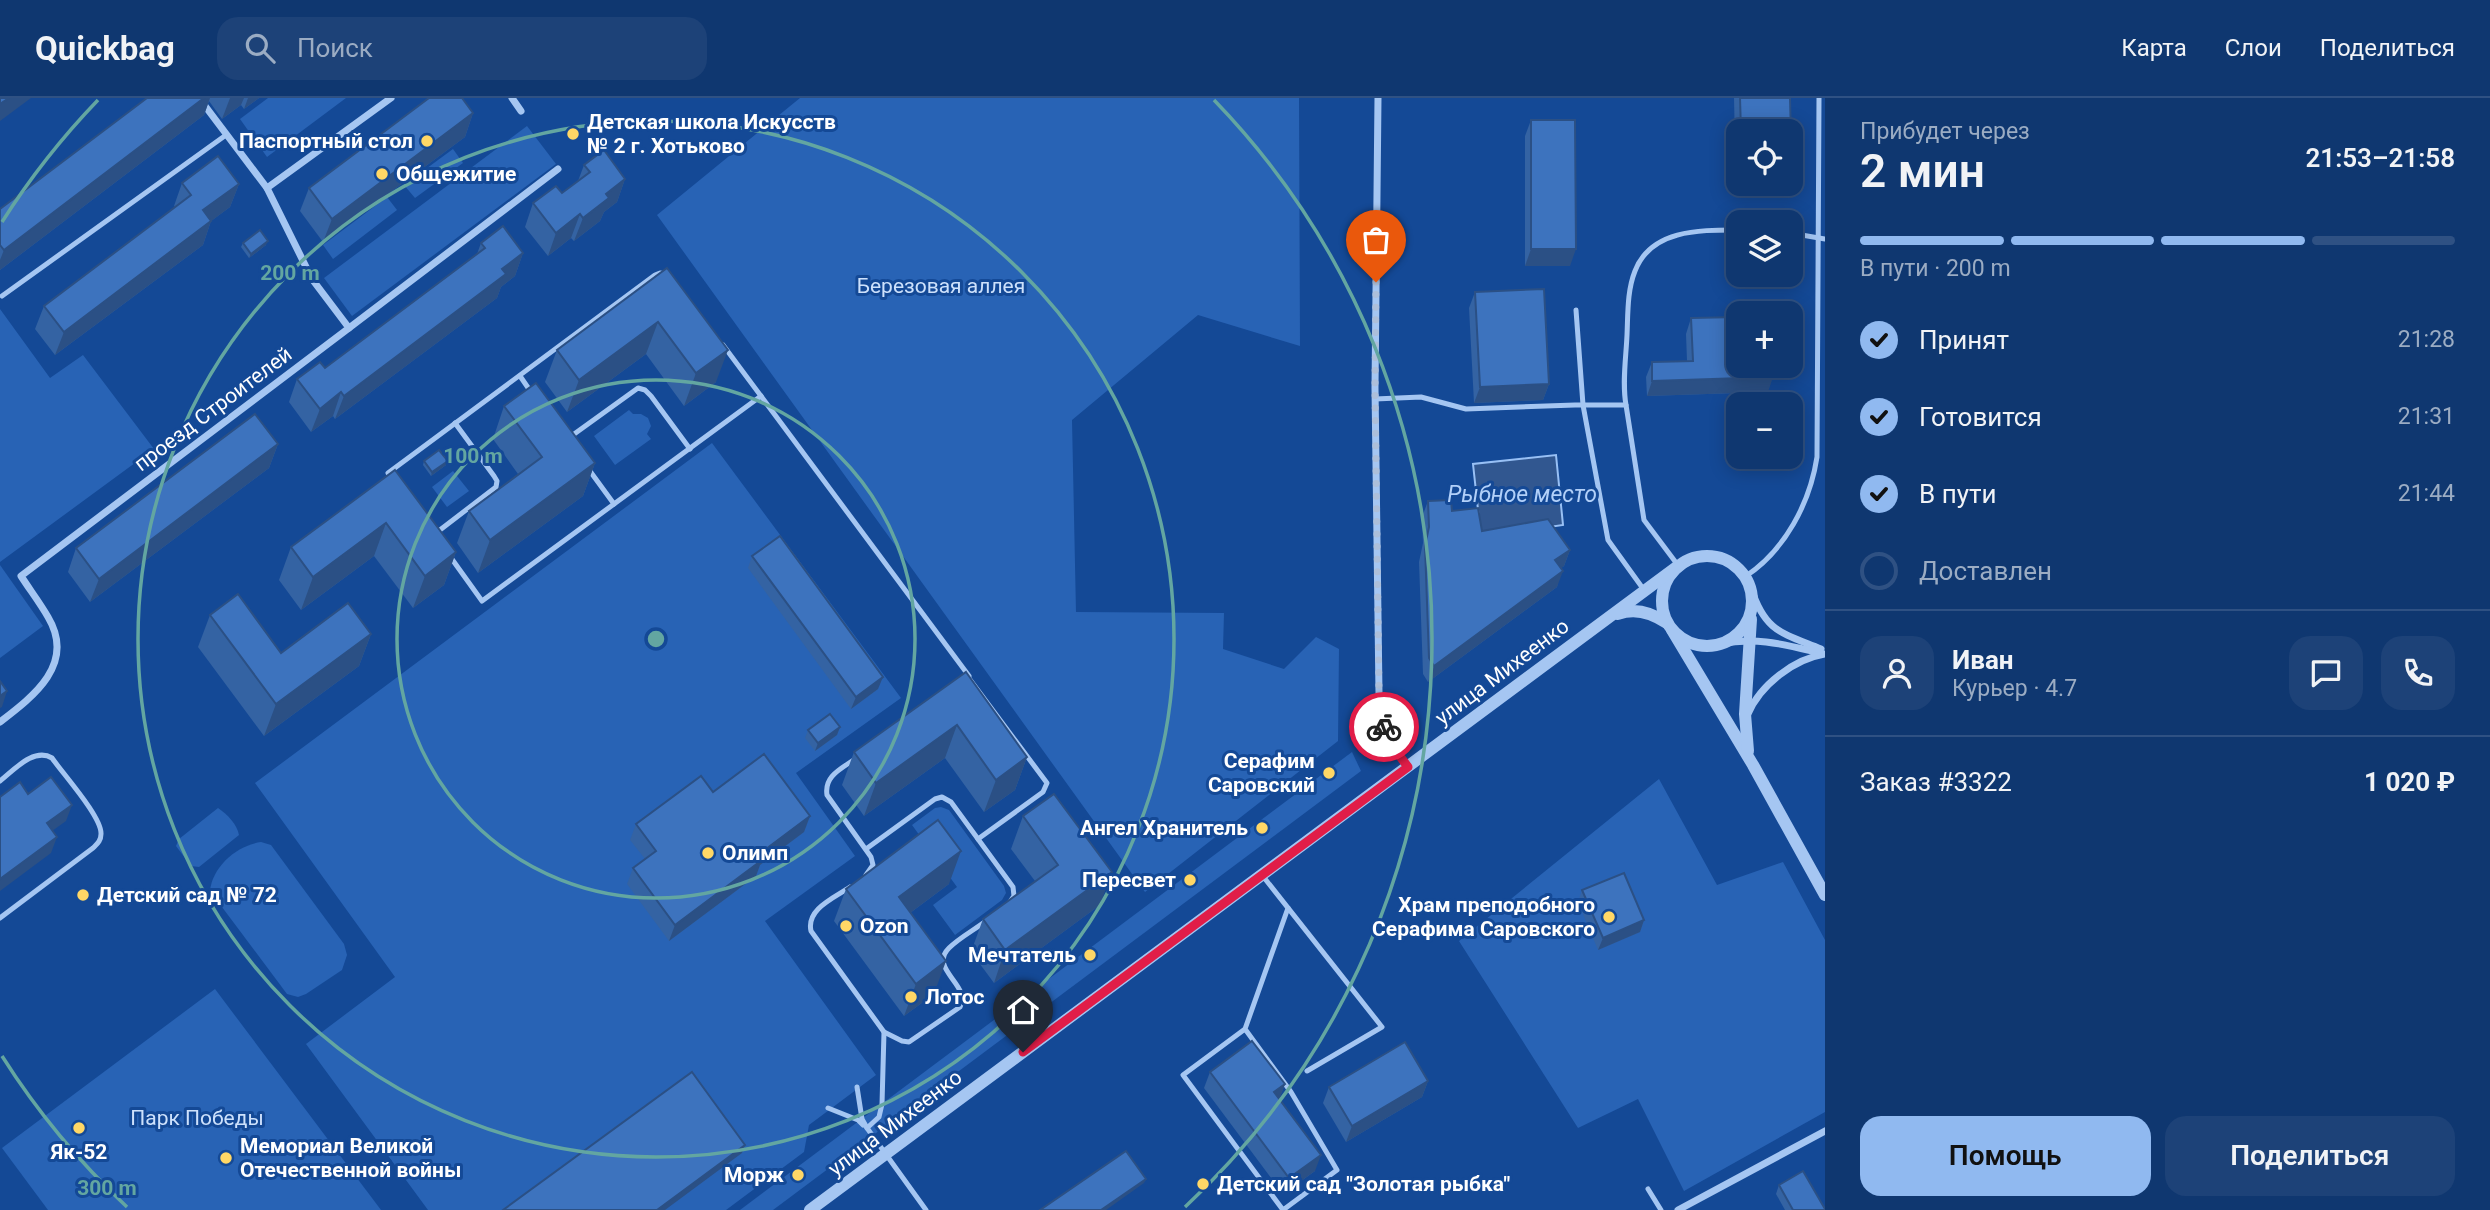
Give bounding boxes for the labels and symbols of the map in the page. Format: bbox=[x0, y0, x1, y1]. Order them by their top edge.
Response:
place label: Детская школа Искусств № 2 г. Хотьково bbox=[587, 110, 836, 158]
marker: Детская школа Искусств № 2 г. Хотьково bbox=[565, 126, 581, 142]
place label: Паспортный стол bbox=[239, 129, 413, 153]
marker: Паспортный стол bbox=[419, 133, 435, 149]
place label: Общежитие bbox=[396, 162, 516, 186]
marker: Общежитие bbox=[374, 166, 390, 182]
pin bbox=[1346, 210, 1406, 282]
text: 200 m bbox=[260, 261, 320, 285]
park label: Березовая аллея bbox=[857, 274, 1025, 298]
street label: проезд Строителей bbox=[129, 342, 297, 476]
text: 100 m bbox=[443, 444, 503, 468]
water label: Рыбное место bbox=[1447, 481, 1597, 508]
street label: улица Михеенко bbox=[1430, 614, 1574, 730]
centre of rings bbox=[644, 627, 668, 651]
courier bbox=[1349, 692, 1419, 762]
place label: Серафим Саровский bbox=[1208, 749, 1315, 797]
marker: Серафим Саровский bbox=[1321, 765, 1337, 781]
place label: Ангел Хранитель bbox=[1080, 816, 1248, 840]
marker: Ангел Хранитель bbox=[1254, 820, 1270, 836]
place label: Олимп bbox=[722, 841, 788, 865]
marker: Олимп bbox=[700, 845, 716, 861]
place label: Пересвет bbox=[1082, 868, 1176, 892]
marker: Пересвет bbox=[1182, 872, 1198, 888]
place label: Детский сад № 72 bbox=[97, 883, 277, 907]
marker: Детский сад № 72 bbox=[75, 887, 91, 903]
place label: Храм преподобного Серафима Саровского bbox=[1372, 893, 1595, 941]
marker: Храм преподобного Серафима Саровского bbox=[1601, 909, 1617, 925]
place label: Ozon bbox=[860, 914, 909, 938]
marker: Ozon bbox=[838, 918, 854, 934]
place label: Мечтатель bbox=[968, 943, 1076, 967]
marker: Мечтатель bbox=[1082, 947, 1098, 963]
pin bbox=[993, 980, 1053, 1052]
place label: Лотос bbox=[925, 985, 985, 1009]
marker: Лотос bbox=[903, 989, 919, 1005]
street label: улица Михеенко bbox=[823, 1065, 967, 1181]
park label: Парк Победы bbox=[130, 1106, 264, 1130]
marker: Як-52 bbox=[71, 1120, 87, 1136]
place label: Мемориал Великой Отечественной войны bbox=[240, 1134, 461, 1182]
place label: Як-52 bbox=[50, 1140, 107, 1164]
marker: Мемориал Великой Отечественной войны bbox=[218, 1150, 234, 1166]
place label: Морж bbox=[724, 1163, 784, 1187]
marker: Морж bbox=[790, 1167, 806, 1183]
place label: Детский сад "Золотая рыбка" bbox=[1217, 1172, 1511, 1196]
text: 300 m bbox=[77, 1176, 137, 1200]
marker: Детский сад "Золотая рыбка" bbox=[1195, 1176, 1211, 1192]

